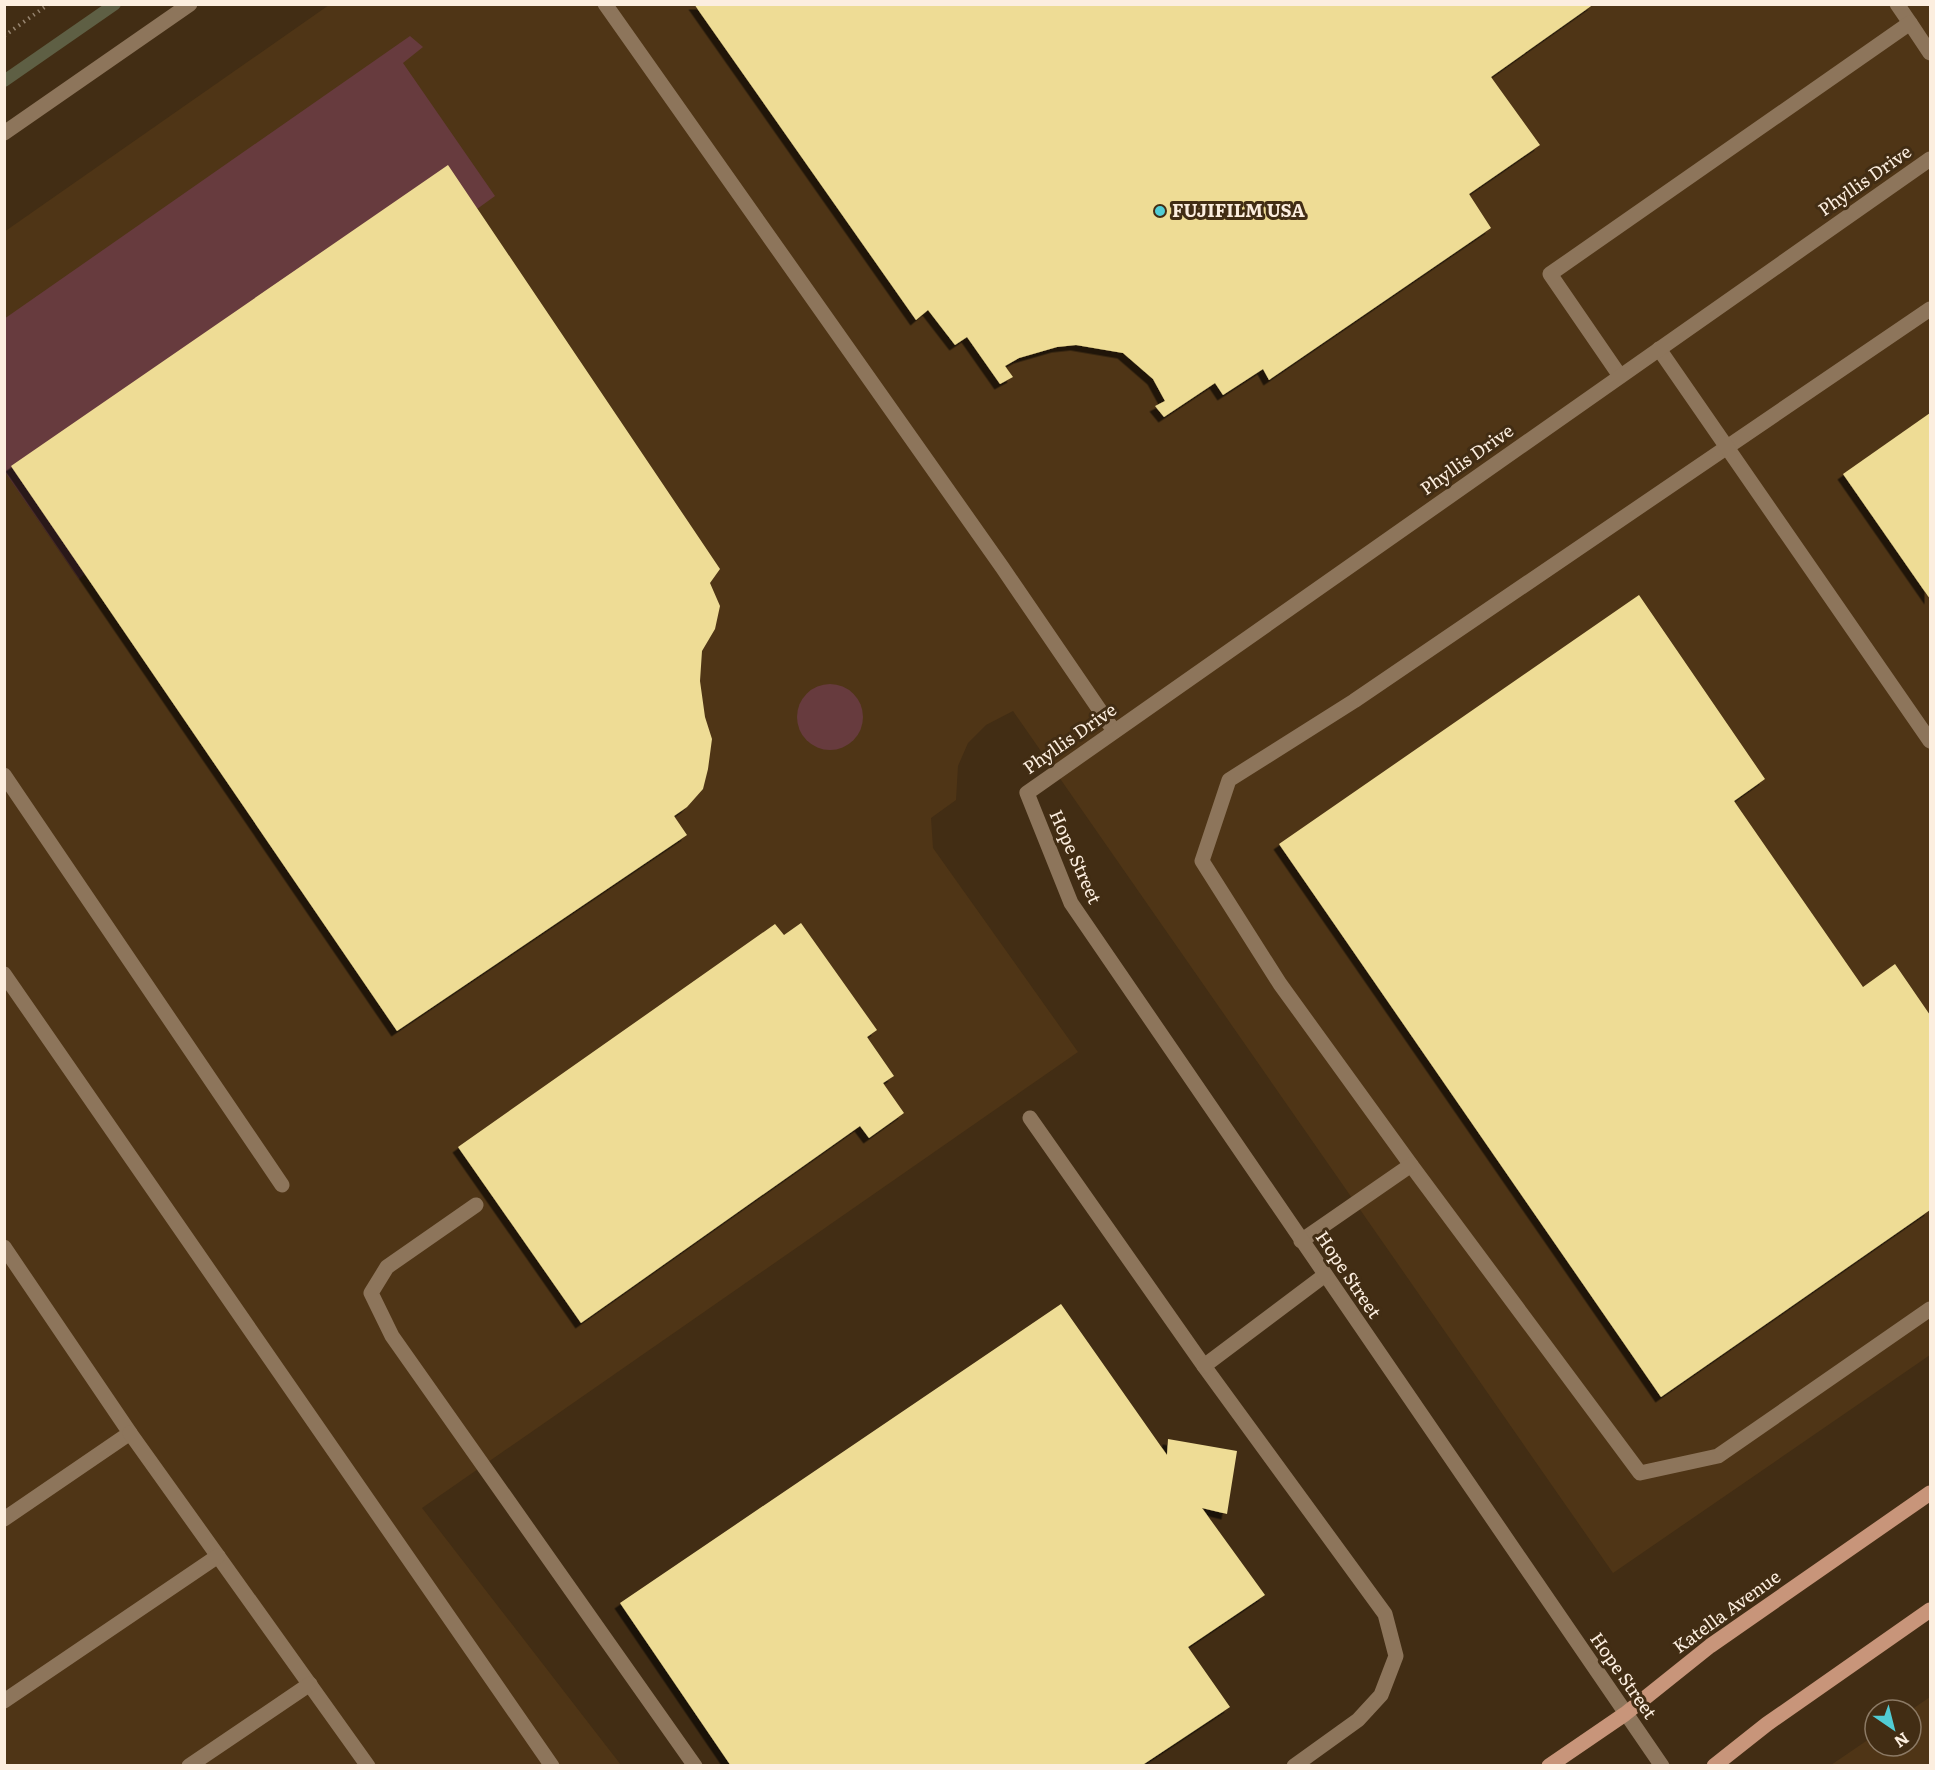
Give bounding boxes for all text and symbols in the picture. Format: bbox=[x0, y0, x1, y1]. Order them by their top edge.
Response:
street label: Phyllis Drive bbox=[1812, 138, 1916, 222]
place label: FUJIFILM USA bbox=[1172, 196, 1305, 223]
marker: FUJIFILM USA bbox=[1153, 204, 1167, 218]
street label: Phyllis Drive bbox=[1414, 417, 1518, 501]
street label: Phyllis Drive bbox=[1017, 696, 1121, 780]
street label: Hope Street bbox=[1044, 805, 1110, 909]
street label: Hope Street bbox=[1310, 1225, 1389, 1324]
street label: Katella Avenue bbox=[1667, 1562, 1786, 1659]
street label: Hope Street bbox=[1584, 1626, 1665, 1725]
north arrow bbox=[1863, 1698, 1923, 1758]
text: N bbox=[1890, 1727, 1915, 1755]

